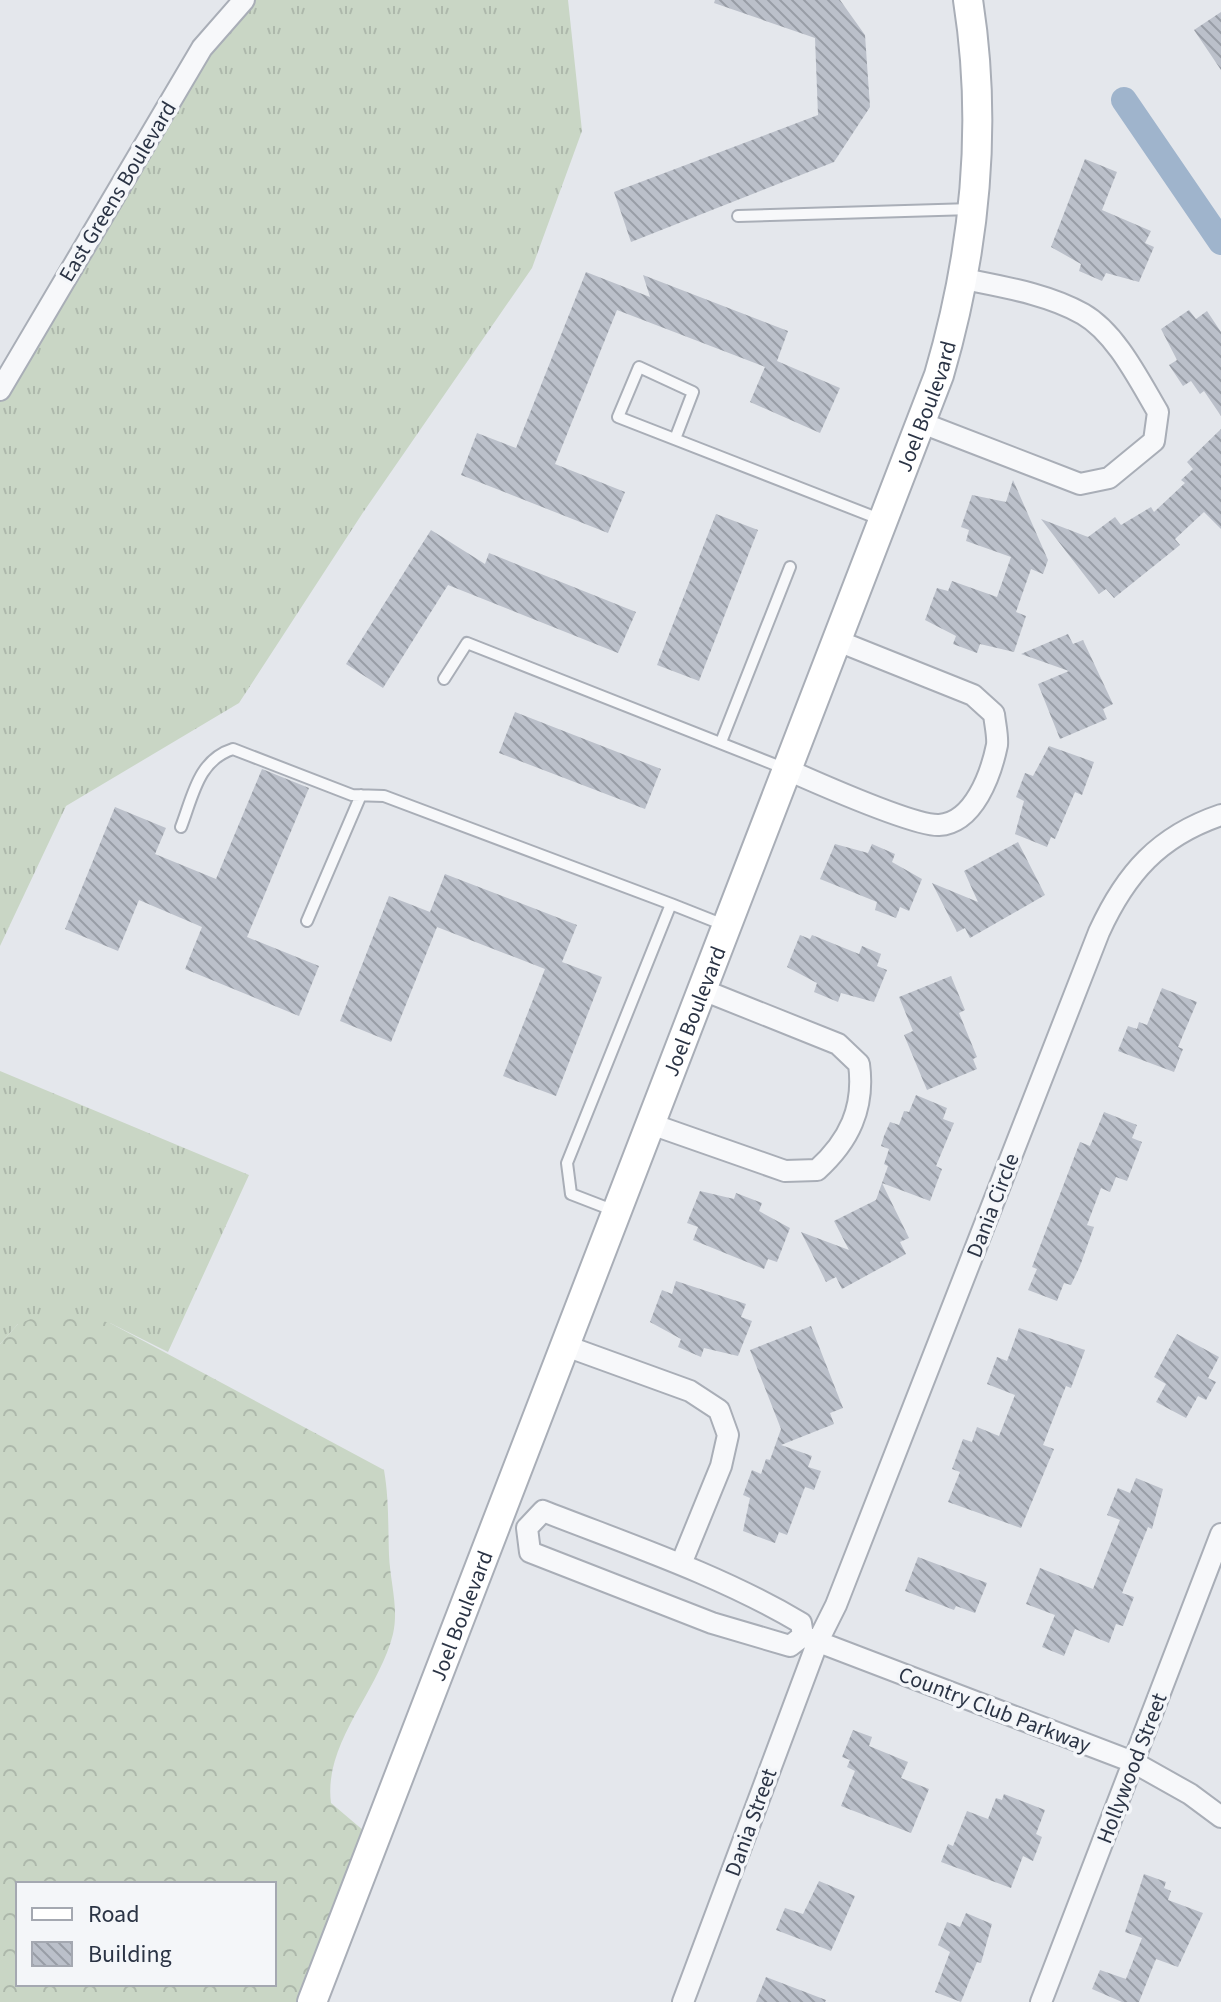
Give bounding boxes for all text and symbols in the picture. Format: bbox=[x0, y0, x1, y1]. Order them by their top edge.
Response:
street label: East Greens Boulevard bbox=[51, 95, 185, 288]
street label: Joel Boulevard bbox=[888, 337, 965, 477]
street label: Joel Boulevard bbox=[655, 941, 734, 1081]
street label: Dania Circle bbox=[958, 1148, 1028, 1262]
street label: Joel Boulevard bbox=[422, 1546, 501, 1686]
street label: Country Club Parkway bbox=[894, 1659, 1096, 1762]
street label: Hollywood Street bbox=[1088, 1688, 1176, 1848]
street label: Dania Street bbox=[717, 1763, 785, 1881]
legend bbox=[16, 1882, 276, 1986]
text: Road bbox=[88, 1897, 140, 1932]
text: Building bbox=[88, 1937, 172, 1972]

